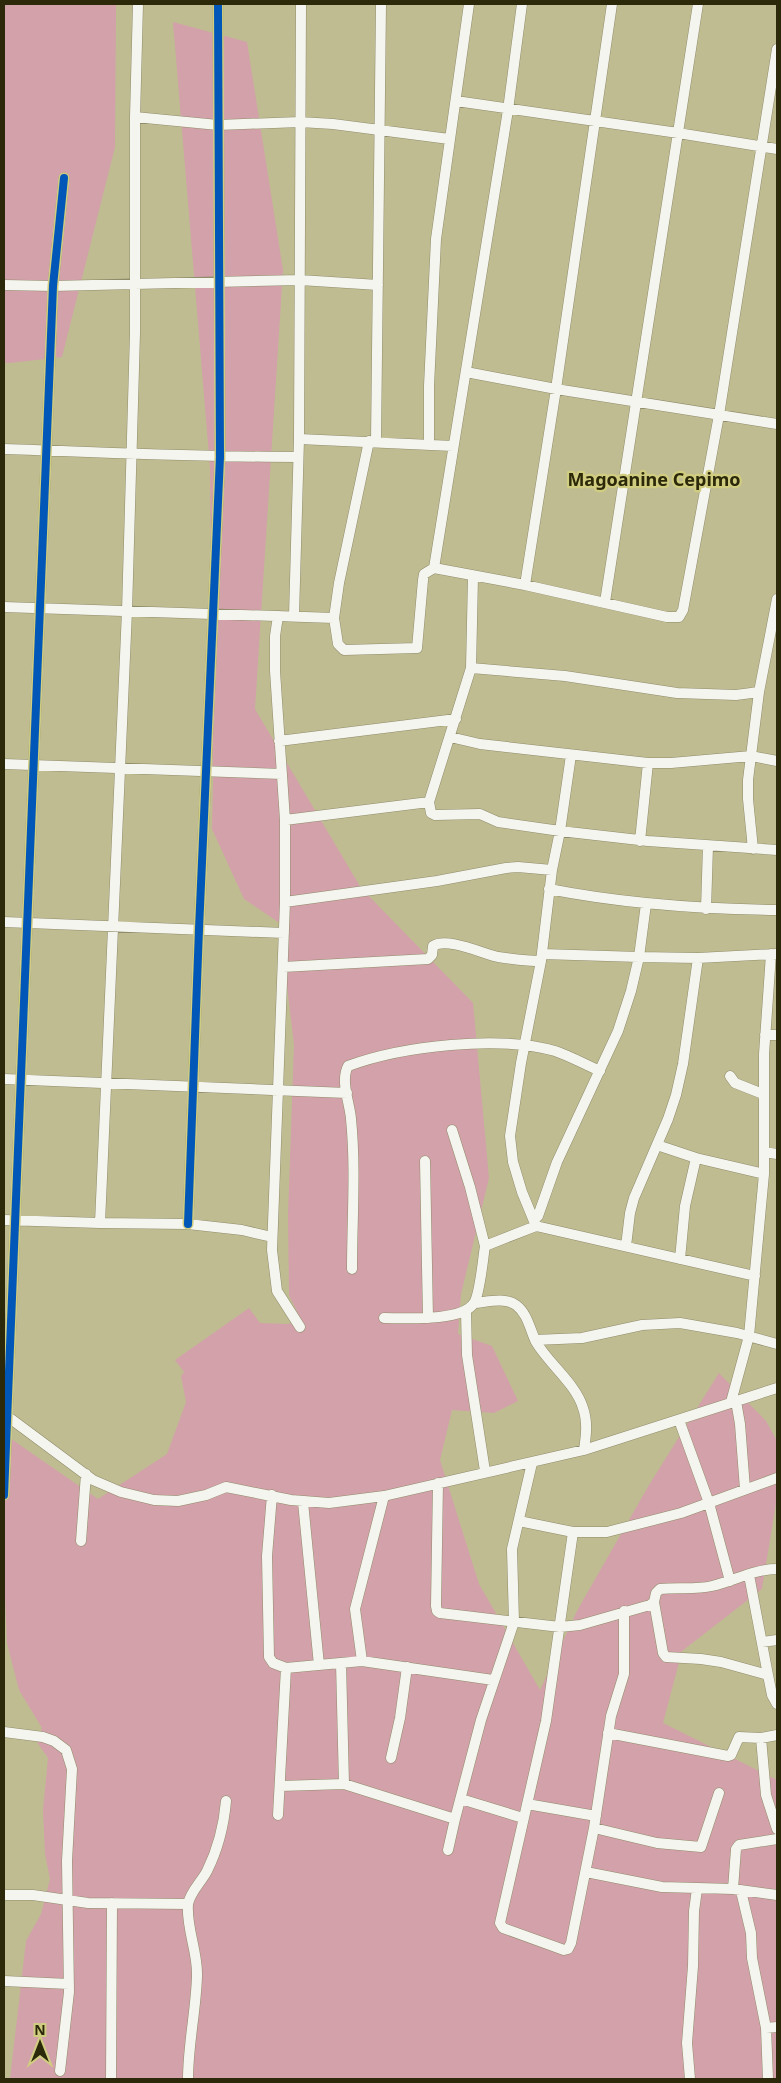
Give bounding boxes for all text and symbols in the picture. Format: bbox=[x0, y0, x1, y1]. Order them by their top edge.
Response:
district label: Magoanine Cepimo bbox=[567, 467, 741, 491]
north arrow bbox=[15, 2018, 65, 2068]
text: N bbox=[34, 2020, 46, 2039]

